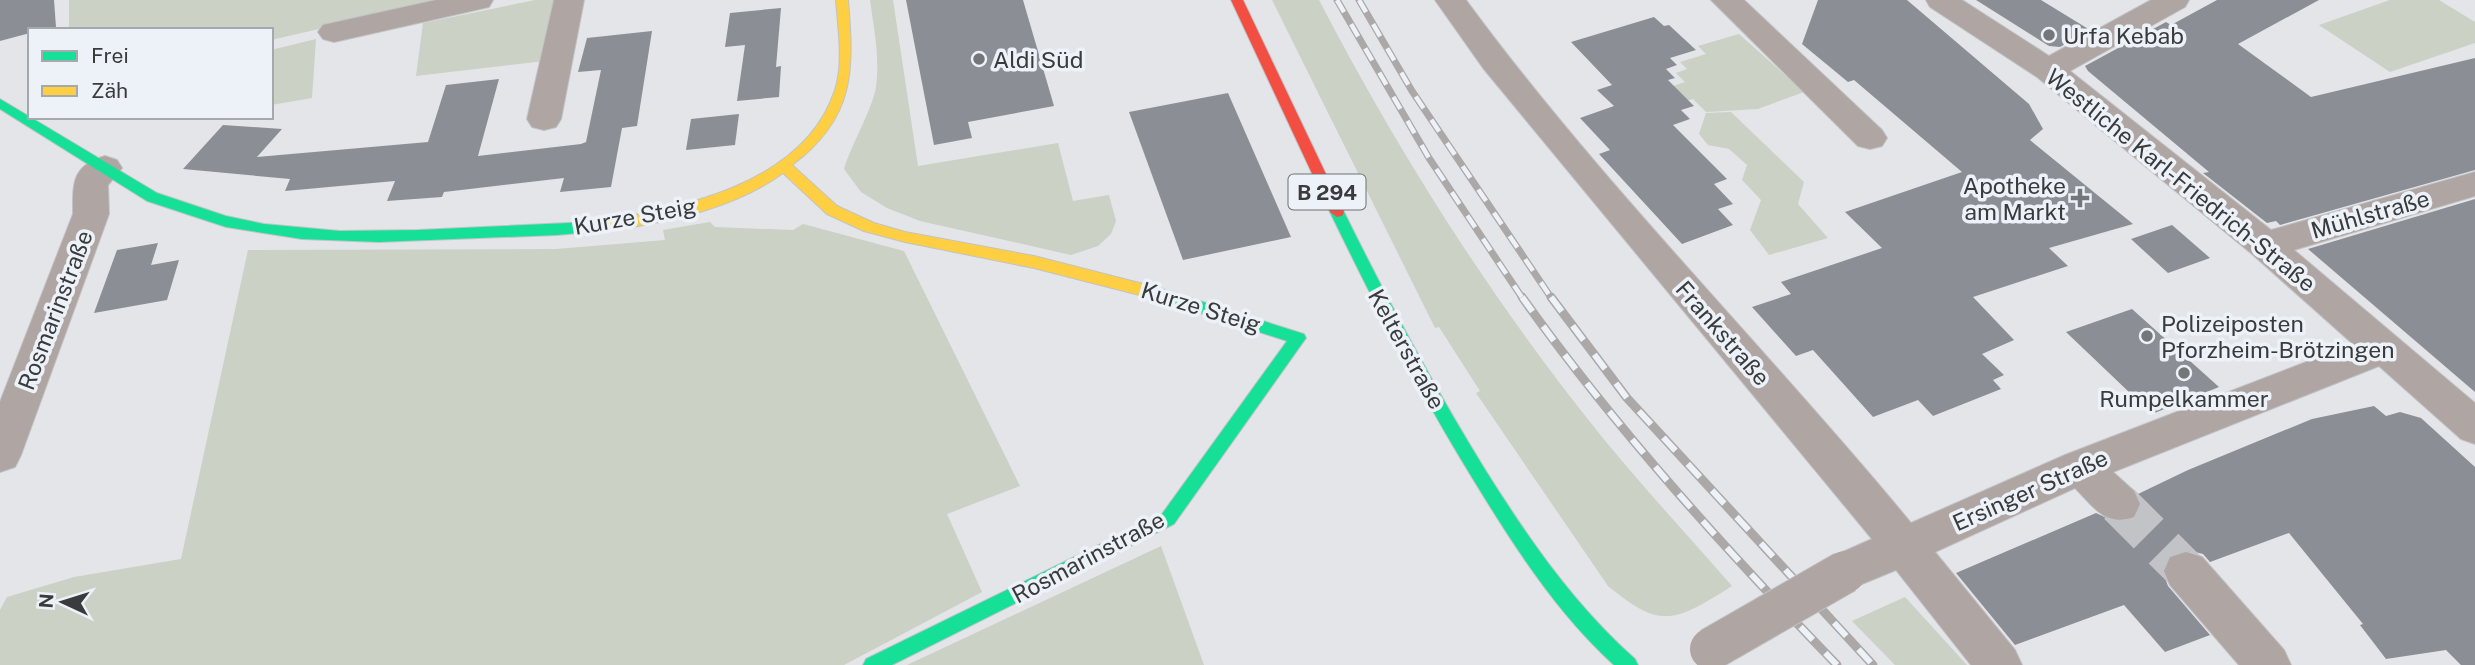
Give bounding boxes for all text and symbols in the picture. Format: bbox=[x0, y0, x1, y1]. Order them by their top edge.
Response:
place label: Urfa Kebab bbox=[2063, 22, 2184, 49]
marker: Urfa Kebab bbox=[2041, 27, 2057, 43]
legend bbox=[28, 28, 273, 119]
text: Frei bbox=[91, 43, 129, 68]
place label: Aldi Süd bbox=[993, 46, 1083, 73]
marker: Aldi Süd bbox=[971, 51, 987, 67]
street label: Westliche Karl-Friedrich-Straße bbox=[2041, 63, 2321, 297]
text: Zäh bbox=[91, 78, 128, 103]
place label: Apotheke am Markt bbox=[1963, 172, 2066, 225]
road number: B 294 bbox=[1288, 174, 1366, 210]
street label: Mühlstraße bbox=[2308, 184, 2432, 244]
marker: Apotheke am Markt bbox=[2072, 190, 2088, 206]
street label: Kurze Steig bbox=[572, 192, 698, 240]
street label: Rosmarinstraße bbox=[12, 227, 98, 393]
street label: Frankstraße bbox=[1670, 275, 1776, 391]
street label: Kurze Steig bbox=[1138, 276, 1264, 338]
street label: Kelterstraße bbox=[1363, 284, 1451, 414]
place label: Polizeiposten Pforzheim-Brötzingen bbox=[2161, 310, 2395, 363]
marker: Polizeiposten Pforzheim-Brötzingen bbox=[2139, 328, 2155, 344]
marker: Rumpelkammer bbox=[2176, 365, 2192, 381]
place label: Rumpelkammer bbox=[2099, 385, 2269, 412]
street label: Ersinger Straße bbox=[1948, 444, 2112, 536]
street label: Rosmarinstraße bbox=[1007, 506, 1169, 608]
north arrow bbox=[28, 567, 98, 637]
text: N bbox=[35, 593, 58, 609]

